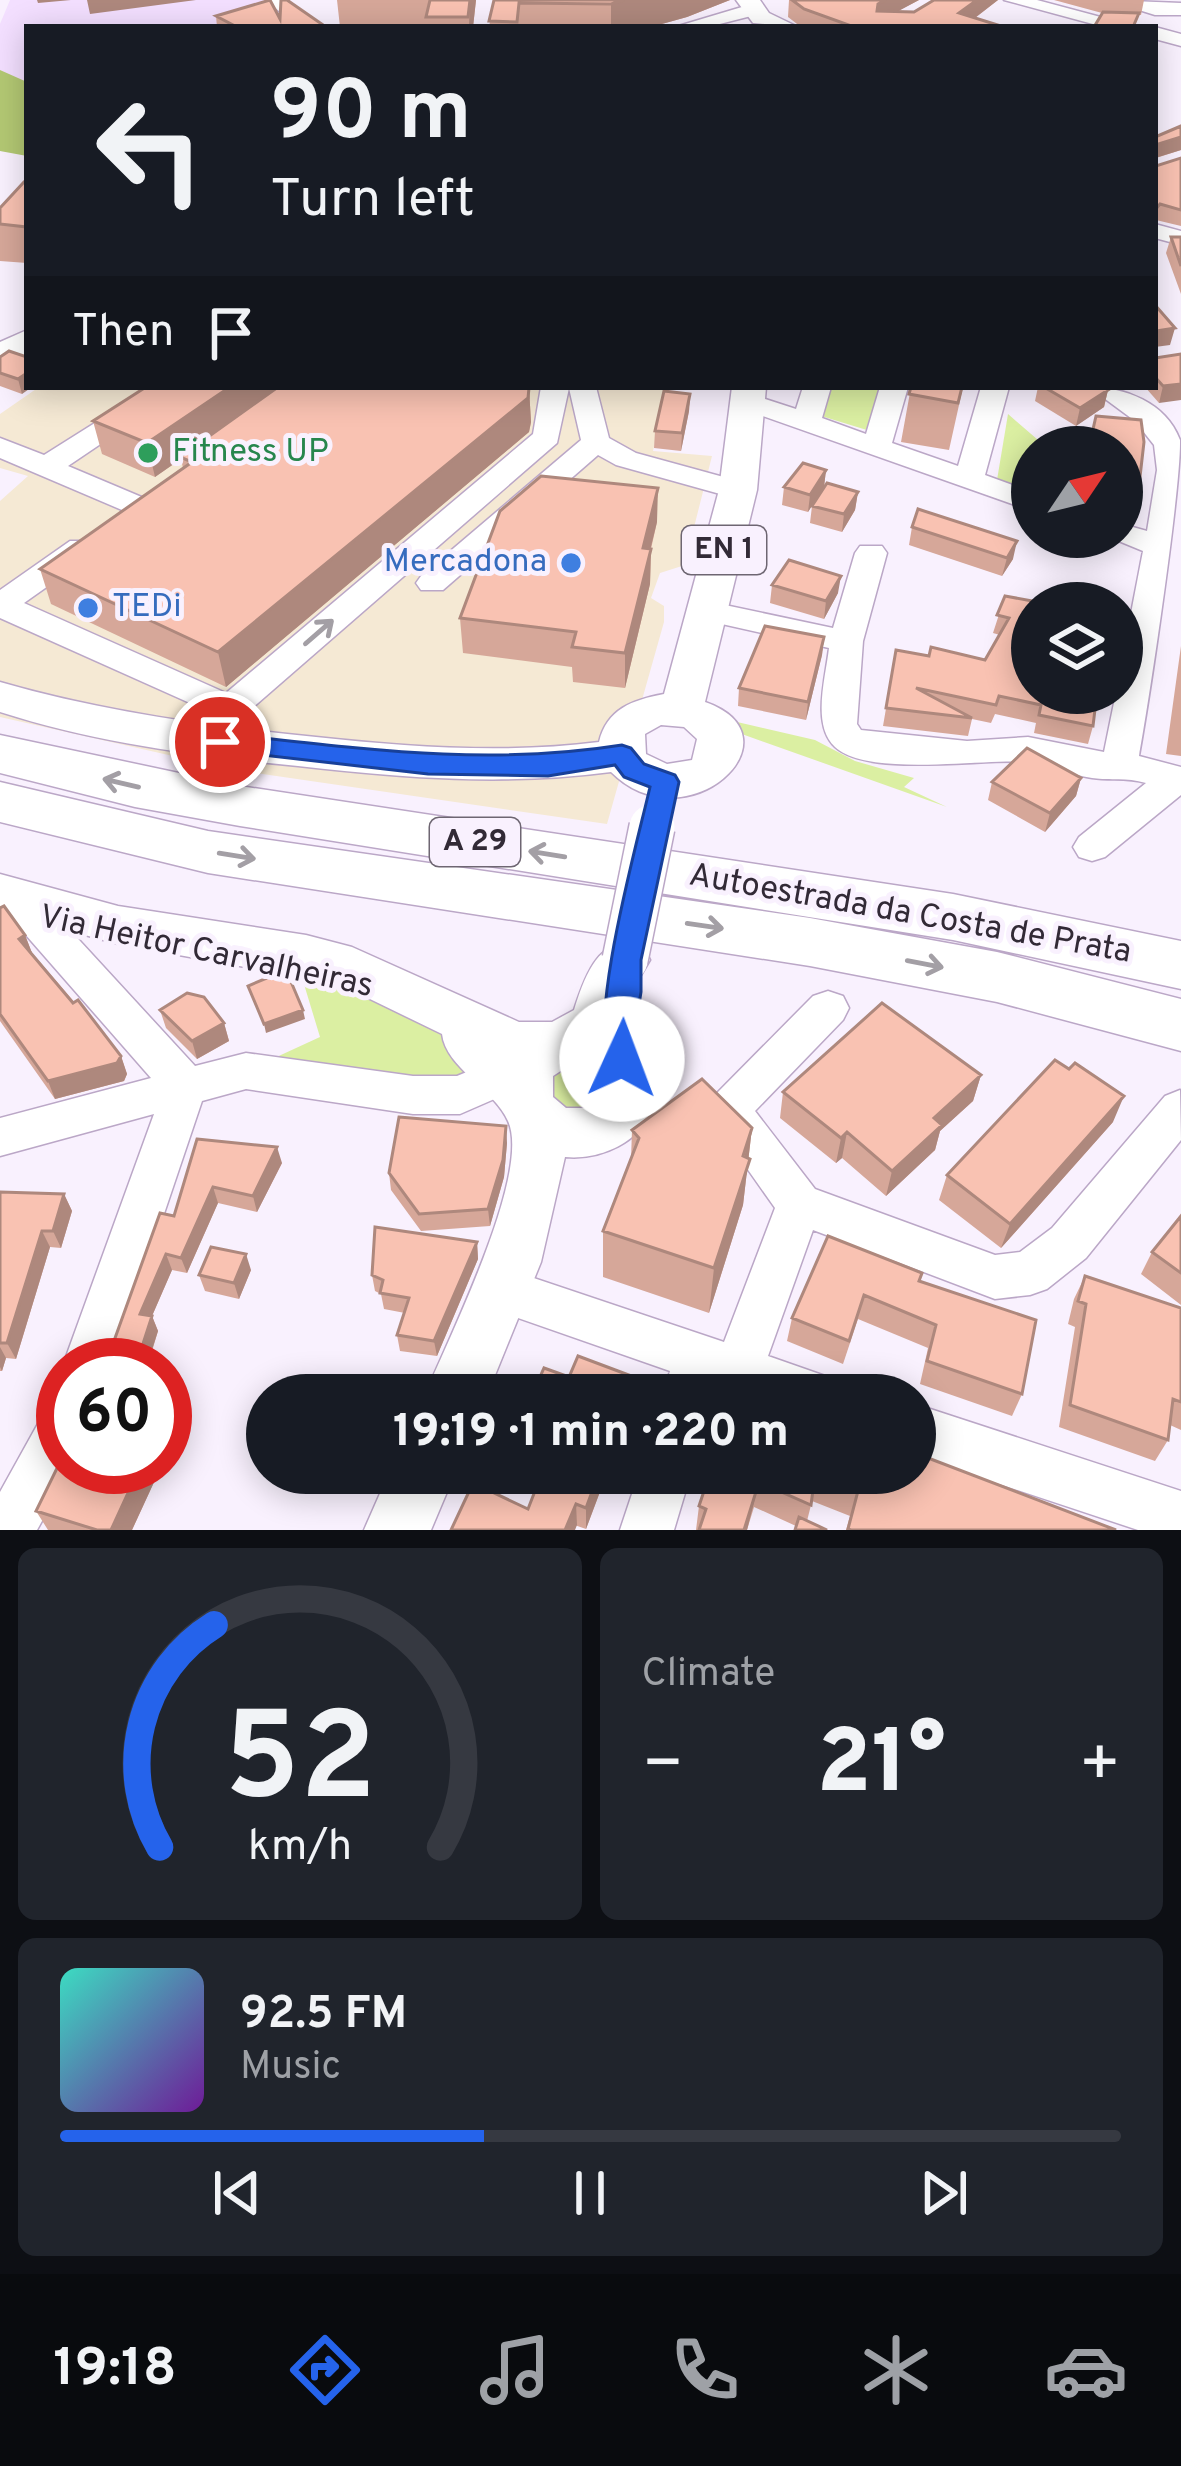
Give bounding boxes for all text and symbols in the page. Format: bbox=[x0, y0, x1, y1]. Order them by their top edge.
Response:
text: 90 m bbox=[270, 63, 472, 169]
icon: left bbox=[72, 72, 228, 228]
text: Turn left bbox=[270, 167, 475, 236]
icon: arrive bbox=[198, 300, 264, 366]
text: Then bbox=[72, 305, 174, 362]
north arrow bbox=[1011, 426, 1143, 558]
map controls bbox=[1011, 426, 1143, 714]
place label: Fitness UP bbox=[172, 432, 329, 474]
marker: Fitness UP bbox=[135, 440, 161, 466]
road number: EN 1 bbox=[682, 526, 766, 574]
place label: Mercadona bbox=[383, 542, 547, 584]
marker: Mercadona bbox=[558, 550, 584, 576]
button: layers bbox=[1011, 582, 1143, 714]
place label: TEDi bbox=[112, 587, 182, 629]
marker: TEDi bbox=[75, 595, 101, 621]
one-way arrow bbox=[303, 619, 334, 647]
pin bbox=[169, 691, 271, 793]
icon: arrive bbox=[187, 709, 253, 775]
one-way arrow bbox=[102, 771, 140, 793]
road number: A 29 bbox=[430, 818, 520, 866]
one-way arrow bbox=[528, 841, 567, 864]
one-way arrow bbox=[216, 845, 255, 868]
street label: Autoestrada da Costa de Prata bbox=[686, 855, 1134, 975]
street label: Via Heitor Carvalheiras bbox=[35, 897, 377, 1009]
one-way arrow bbox=[685, 916, 724, 939]
one-way arrow bbox=[904, 954, 943, 976]
position arrow bbox=[559, 996, 685, 1122]
speed limit sign: 60 bbox=[36, 1338, 192, 1494]
text: 19:19 · 1 min · 220 m bbox=[393, 1405, 789, 1462]
text: Climate bbox=[642, 1651, 775, 1700]
text: 52 bbox=[223, 1686, 376, 1844]
text: 21° bbox=[817, 1711, 946, 1824]
text: − bbox=[642, 1726, 684, 1809]
text: + bbox=[1078, 1726, 1121, 1809]
text: km/h bbox=[248, 1821, 352, 1875]
text: 92.5 FM bbox=[240, 1987, 407, 2044]
text: Music bbox=[240, 2044, 341, 2093]
icon: previous bbox=[204, 2160, 270, 2226]
icon: pause bbox=[557, 2160, 623, 2226]
icon: next bbox=[911, 2160, 977, 2226]
icon: directions bbox=[283, 2328, 367, 2412]
icon: music bbox=[473, 2328, 557, 2412]
icon: phone bbox=[663, 2328, 747, 2412]
icon: climate bbox=[854, 2328, 938, 2412]
icon: car bbox=[1044, 2328, 1128, 2412]
text: 19:18 bbox=[53, 2336, 177, 2405]

